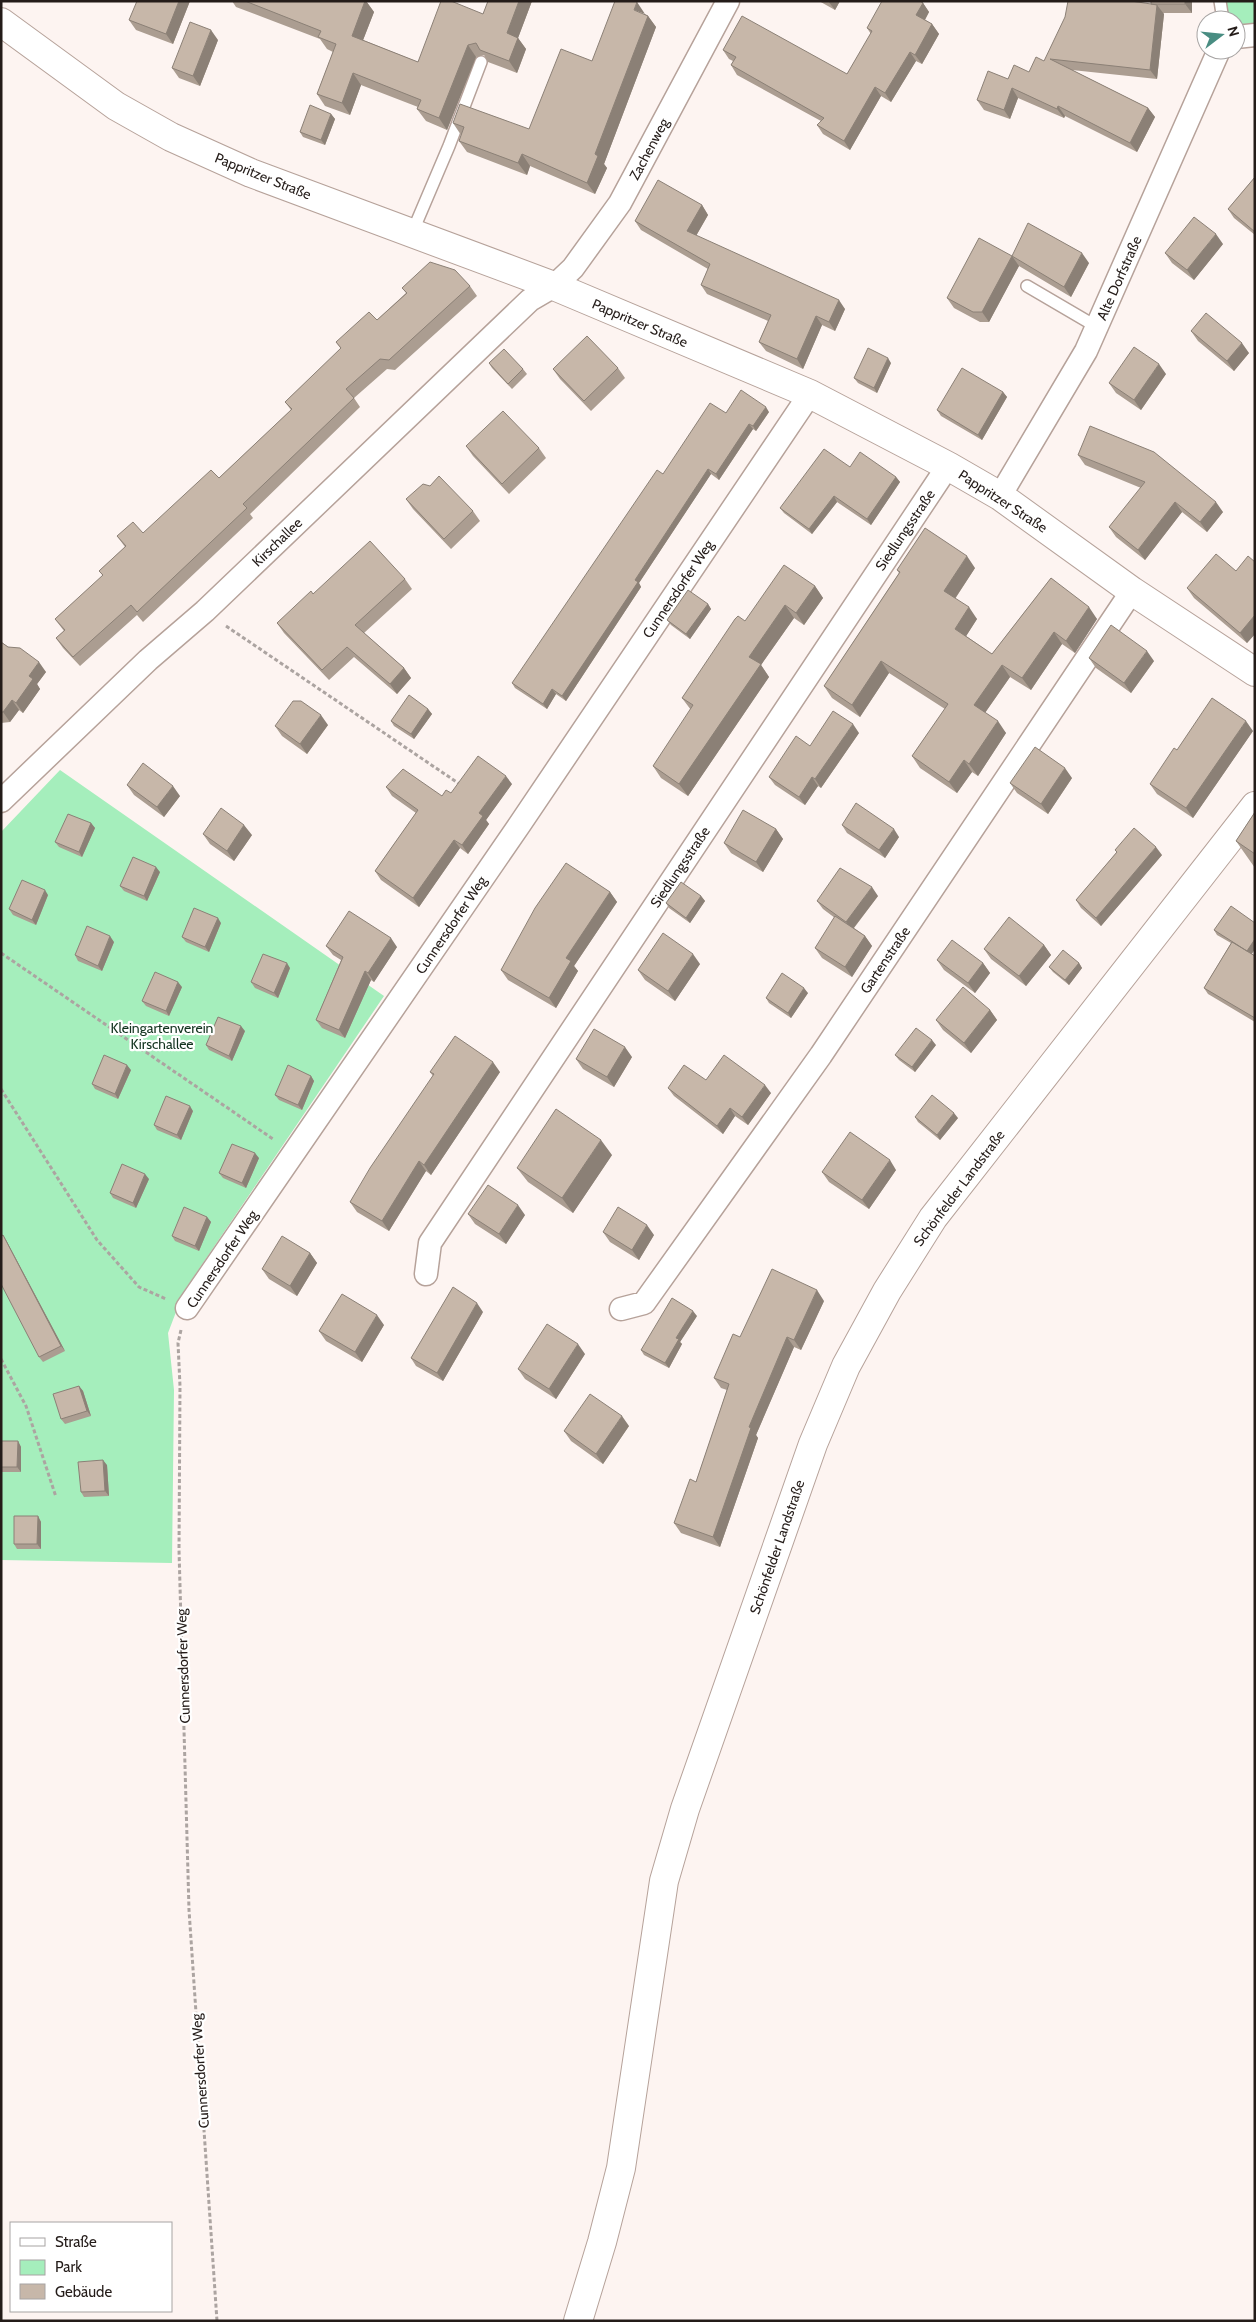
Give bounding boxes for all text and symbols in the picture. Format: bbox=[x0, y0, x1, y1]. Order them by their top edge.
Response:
north arrow bbox=[1196, 10, 1246, 60]
text: N bbox=[1223, 24, 1244, 39]
street label: Zachenweg bbox=[625, 114, 673, 183]
street label: Pappritzer Straße bbox=[212, 148, 314, 204]
street label: Alte Dorfstraße bbox=[1092, 233, 1146, 323]
street label: Pappritzer Straße bbox=[589, 295, 691, 351]
street label: Pappritzer Straße bbox=[955, 466, 1051, 536]
street label: Siedlungsstraße bbox=[871, 486, 939, 574]
street label: Kirschallee bbox=[248, 514, 306, 570]
street label: Cunnersdorfer Weg bbox=[638, 536, 718, 642]
street label: Siedlungsstraße bbox=[646, 823, 714, 911]
street label: Cunnersdorfer Weg bbox=[411, 872, 491, 978]
street label: Gartenstraße bbox=[856, 923, 914, 997]
park label: Kleingartenverein Kirschallee bbox=[111, 1019, 214, 1053]
street label: Schönfelder Landstraße bbox=[909, 1126, 1009, 1250]
street label: Cunnersdorfer Weg bbox=[182, 1206, 262, 1312]
street label: Schönfelder Landstraße bbox=[746, 1477, 808, 1617]
street label: Cunnersdorfer Weg bbox=[172, 1607, 194, 1724]
street label: Cunnersdorfer Weg bbox=[187, 2012, 213, 2129]
legend bbox=[10, 2222, 172, 2312]
text: Straße bbox=[55, 2233, 97, 2251]
text: Park bbox=[55, 2258, 82, 2276]
text: Gebäude bbox=[55, 2283, 112, 2301]

